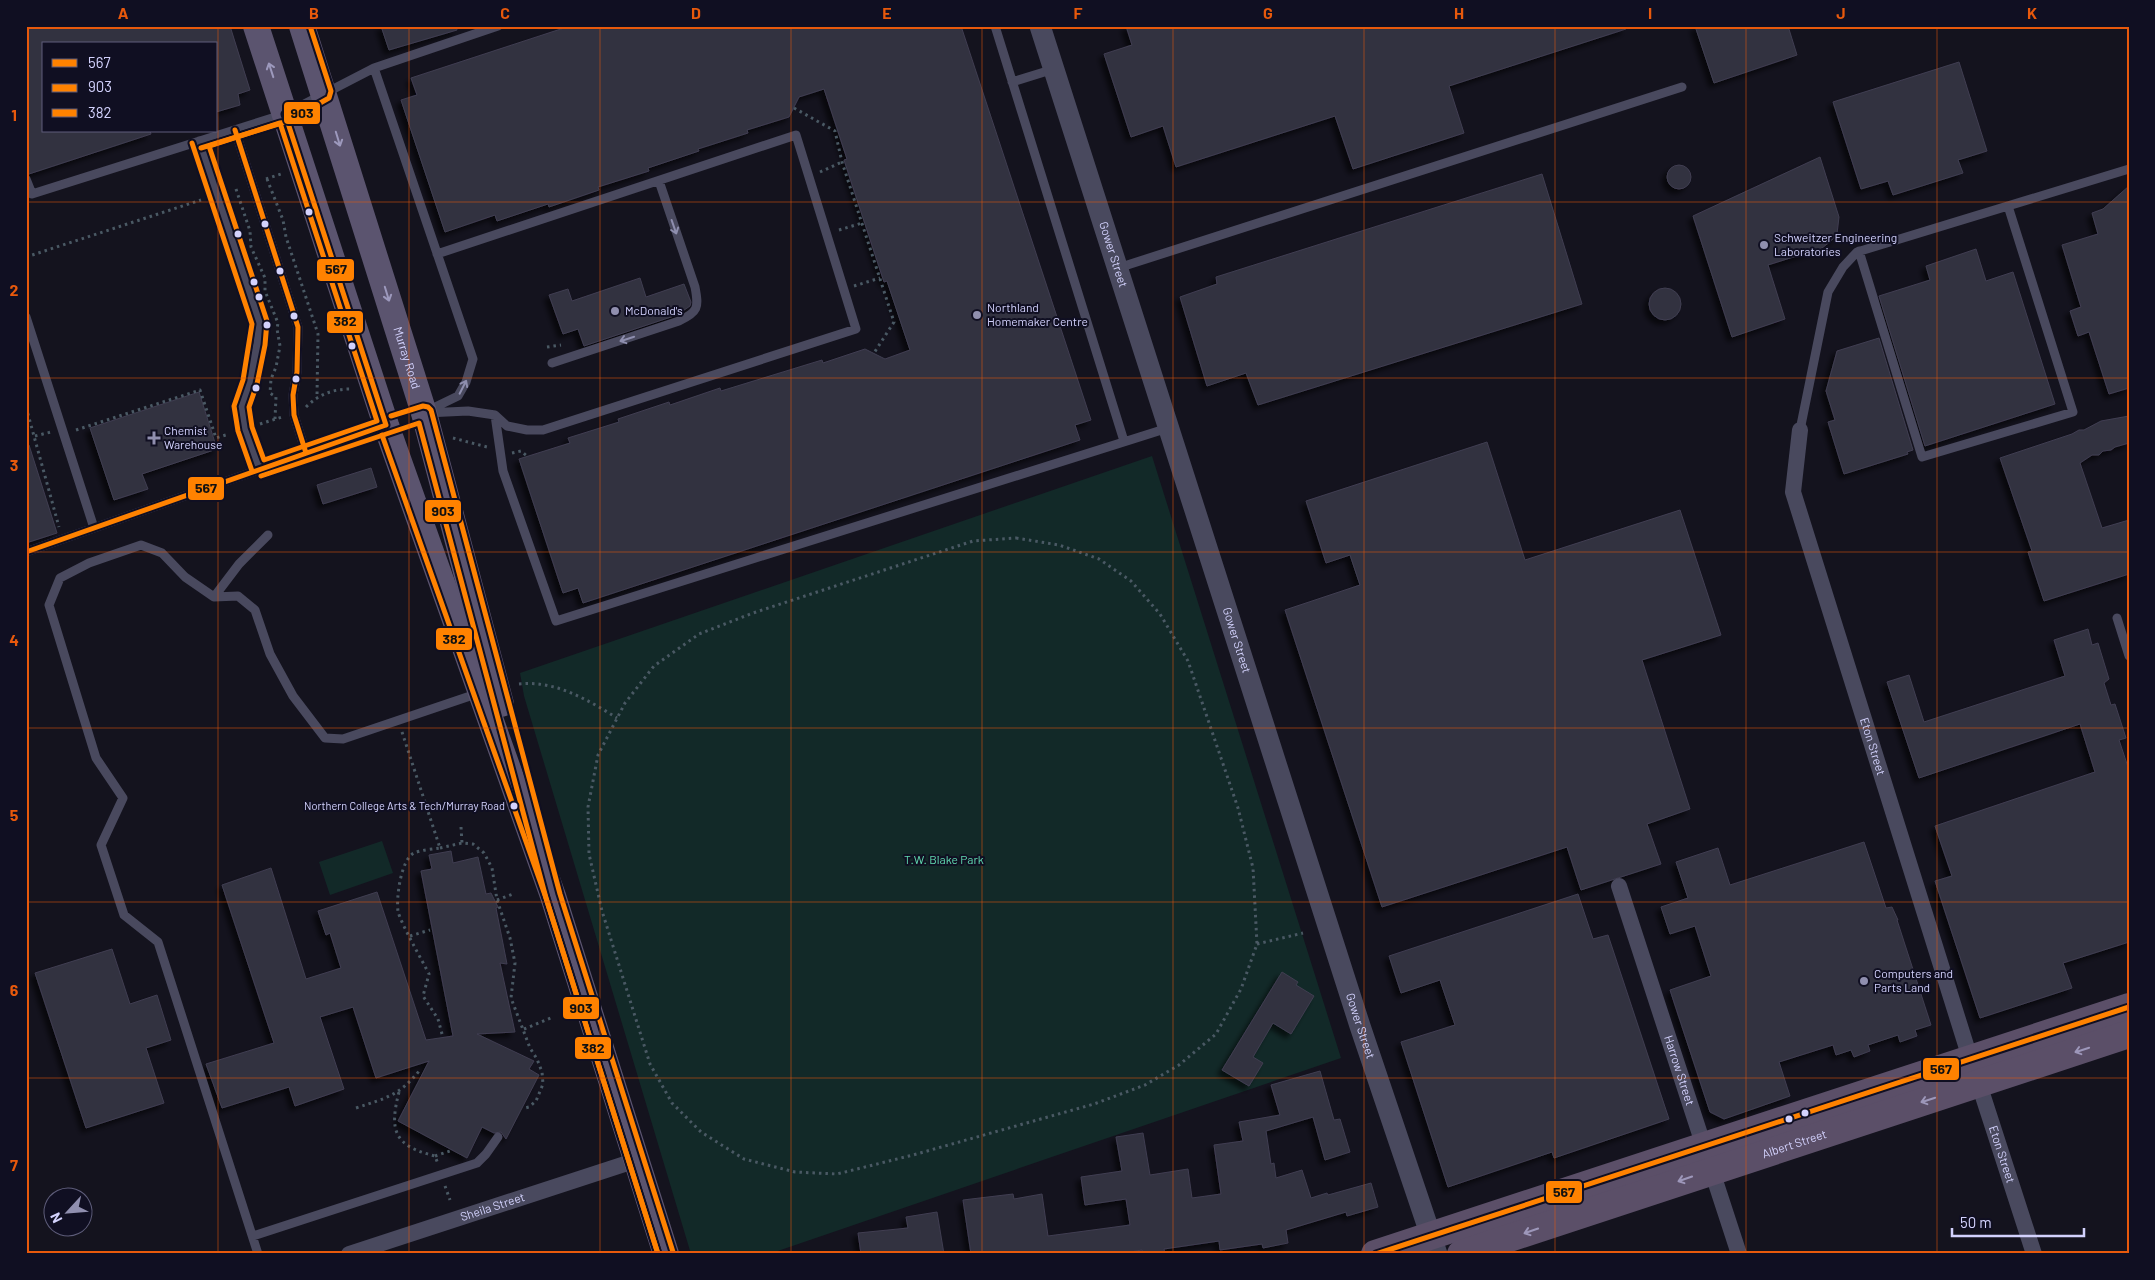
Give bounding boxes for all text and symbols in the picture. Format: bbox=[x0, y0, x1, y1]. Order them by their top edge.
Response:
text: A bbox=[118, 3, 129, 22]
text: B bbox=[309, 3, 319, 22]
text: C bbox=[500, 3, 510, 22]
text: D bbox=[691, 3, 701, 22]
text: E bbox=[882, 3, 892, 22]
text: F bbox=[1074, 3, 1083, 22]
text: G bbox=[1263, 3, 1273, 22]
text: H bbox=[1454, 3, 1464, 22]
text: I bbox=[1648, 3, 1652, 22]
text: J bbox=[1836, 3, 1846, 22]
text: K bbox=[2027, 3, 2037, 22]
legend bbox=[42, 42, 218, 132]
text: 567 bbox=[88, 53, 111, 71]
one-way arrow bbox=[265, 63, 275, 79]
text: 903 bbox=[88, 77, 112, 95]
line badge: 903 bbox=[283, 101, 321, 125]
text: 382 bbox=[88, 103, 112, 121]
text: 903 bbox=[291, 104, 313, 121]
text: 1 bbox=[11, 105, 17, 124]
one-way arrow bbox=[334, 131, 344, 147]
unlabelled marker bbox=[304, 207, 314, 217]
one-way arrow bbox=[670, 218, 680, 234]
unlabelled marker bbox=[260, 219, 270, 229]
street label: Gower Street bbox=[1097, 220, 1131, 289]
unlabelled marker bbox=[233, 229, 243, 239]
place label: Schweitzer Engineering Laboratories bbox=[1774, 230, 1897, 258]
marker: Schweitzer Engineering Laboratories bbox=[1758, 239, 1770, 251]
line badge: 567 bbox=[316, 258, 355, 282]
text: 567 bbox=[325, 260, 347, 277]
unlabelled marker bbox=[275, 266, 285, 276]
unlabelled marker bbox=[249, 277, 259, 287]
text: 2 bbox=[10, 280, 19, 299]
one-way arrow bbox=[382, 286, 392, 302]
unlabelled marker bbox=[254, 292, 264, 302]
place label: Northland Homemaker Centre bbox=[987, 300, 1088, 328]
place label: McDonald's bbox=[625, 303, 683, 317]
marker: McDonald's bbox=[609, 305, 621, 317]
marker: Northland Homemaker Centre bbox=[971, 309, 983, 321]
line badge: 382 bbox=[326, 310, 364, 334]
unlabelled marker bbox=[289, 311, 299, 321]
text: 382 bbox=[334, 312, 357, 329]
unlabelled marker bbox=[262, 320, 272, 330]
street label: Murray Road bbox=[391, 325, 424, 390]
one-way arrow bbox=[620, 334, 636, 344]
unlabelled marker bbox=[347, 341, 357, 351]
unlabelled marker bbox=[291, 374, 301, 384]
one-way arrow bbox=[458, 379, 468, 394]
unlabelled marker bbox=[251, 383, 261, 393]
place label: Chemist Warehouse bbox=[164, 423, 222, 451]
marker: Chemist Warehouse bbox=[148, 432, 160, 444]
text: 3 bbox=[10, 455, 18, 474]
line badge: 567 bbox=[187, 476, 225, 501]
text: 567 bbox=[195, 479, 217, 496]
line badge: 903 bbox=[424, 499, 462, 523]
text: 903 bbox=[432, 502, 454, 519]
street label: Gower Street bbox=[1220, 605, 1255, 675]
line badge: 382 bbox=[435, 627, 473, 651]
text: 4 bbox=[9, 630, 19, 649]
text: 382 bbox=[443, 630, 466, 647]
street label: Eton Street bbox=[1858, 716, 1889, 777]
place label: Northern College Arts & Tech/Murray Road bbox=[304, 799, 505, 812]
marker: Northern College Arts & Tech/Murray Road bbox=[509, 801, 519, 811]
text: 5 bbox=[10, 805, 19, 824]
park label: T.W. Blake Park bbox=[904, 852, 984, 866]
place label: Computers and Parts Land bbox=[1874, 966, 1953, 994]
marker: Computers and Parts Land bbox=[1858, 975, 1870, 987]
text: 6 bbox=[10, 980, 19, 999]
street label: Gower Street bbox=[1344, 991, 1378, 1060]
line badge: 903 bbox=[562, 996, 600, 1020]
text: 903 bbox=[570, 999, 592, 1016]
street label: Harrow Street bbox=[1662, 1033, 1698, 1107]
line badge: 382 bbox=[574, 1036, 612, 1060]
text: 382 bbox=[582, 1039, 605, 1056]
one-way arrow bbox=[2075, 1045, 2091, 1055]
line badge: 567 bbox=[1922, 1057, 1960, 1081]
text: 567 bbox=[1930, 1060, 1952, 1077]
one-way arrow bbox=[1920, 1096, 1936, 1106]
unlabelled marker bbox=[1800, 1108, 1810, 1118]
unlabelled marker bbox=[1784, 1114, 1794, 1124]
street label: Eton Street bbox=[1987, 1124, 2019, 1185]
street label: Albert Street bbox=[1760, 1126, 1828, 1160]
text: 7 bbox=[10, 1155, 18, 1174]
one-way arrow bbox=[1678, 1175, 1693, 1184]
line badge: 567 bbox=[1545, 1180, 1583, 1204]
text: 567 bbox=[1553, 1183, 1575, 1200]
north arrow bbox=[42, 1188, 92, 1238]
street label: Sheila Street bbox=[458, 1189, 526, 1223]
scale bar bbox=[1952, 1205, 2085, 1237]
text: N bbox=[46, 1210, 66, 1226]
text: 50 m bbox=[1960, 1213, 1992, 1231]
one-way arrow bbox=[1524, 1227, 1539, 1236]

